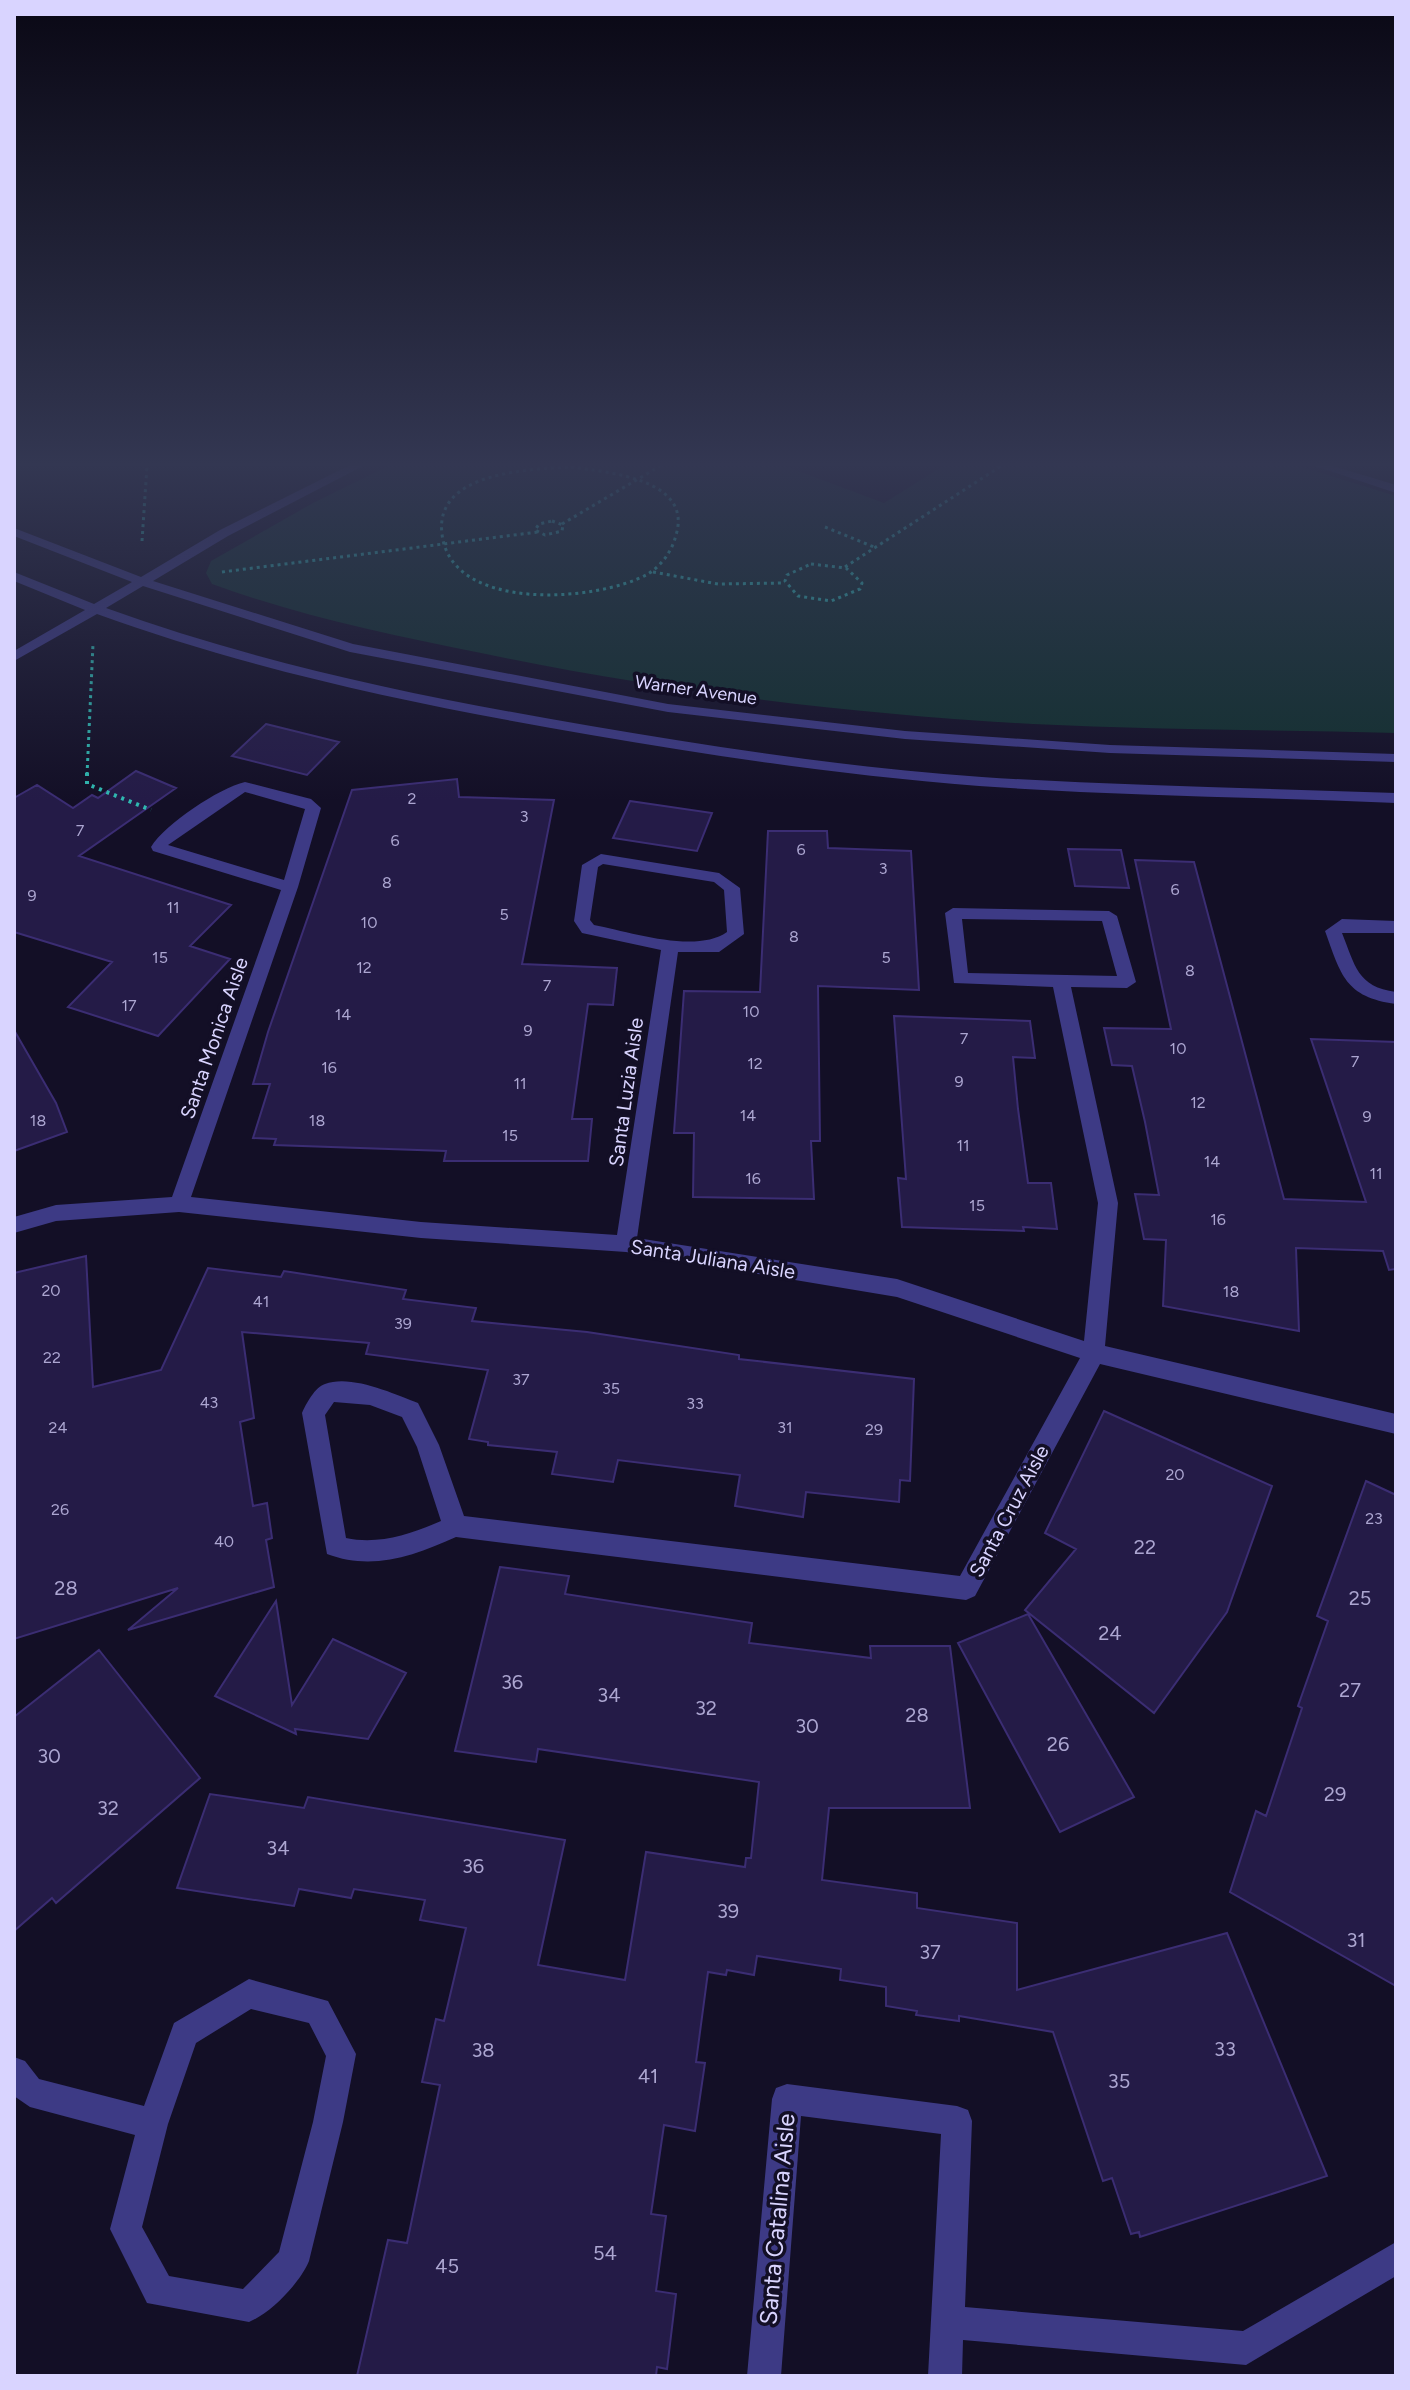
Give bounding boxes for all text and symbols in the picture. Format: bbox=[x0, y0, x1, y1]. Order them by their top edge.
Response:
street label: Warner Avenue bbox=[634, 671, 759, 709]
house number: 2 bbox=[408, 789, 416, 808]
house number: 3 bbox=[520, 807, 528, 826]
house number: 7 bbox=[76, 821, 85, 840]
house number: 6 bbox=[390, 831, 400, 850]
house number: 6 bbox=[796, 840, 806, 859]
house number: 3 bbox=[879, 859, 887, 878]
house number: 8 bbox=[382, 873, 392, 892]
house number: 6 bbox=[1170, 880, 1180, 899]
house number: 9 bbox=[27, 886, 37, 905]
house number: 11 bbox=[166, 898, 180, 917]
house number: 5 bbox=[499, 905, 509, 924]
house number: 10 bbox=[361, 913, 377, 932]
house number: 8 bbox=[789, 927, 799, 946]
house number: 15 bbox=[152, 948, 168, 967]
house number: 5 bbox=[881, 948, 891, 967]
street label: Santa Monica Aisle bbox=[175, 954, 253, 1122]
house number: 12 bbox=[356, 958, 372, 977]
house number: 8 bbox=[1185, 961, 1195, 980]
house number: 7 bbox=[543, 976, 552, 995]
house number: 17 bbox=[121, 996, 137, 1015]
house number: 10 bbox=[743, 1002, 759, 1021]
house number: 14 bbox=[335, 1005, 351, 1024]
street label: Santa Luzia Aisle bbox=[604, 1016, 648, 1168]
house number: 9 bbox=[523, 1021, 533, 1040]
house number: 7 bbox=[960, 1029, 969, 1048]
house number: 10 bbox=[1170, 1039, 1186, 1058]
house number: 7 bbox=[1351, 1052, 1360, 1071]
house number: 12 bbox=[747, 1054, 763, 1073]
house number: 16 bbox=[321, 1058, 337, 1077]
house number: 9 bbox=[954, 1072, 964, 1091]
house number: 11 bbox=[513, 1074, 527, 1093]
house number: 12 bbox=[1190, 1093, 1206, 1112]
house number: 14 bbox=[740, 1106, 756, 1125]
house number: 9 bbox=[1362, 1107, 1372, 1126]
house number: 18 bbox=[30, 1111, 46, 1130]
house number: 18 bbox=[309, 1111, 325, 1130]
house number: 15 bbox=[502, 1126, 518, 1145]
house number: 11 bbox=[956, 1136, 970, 1155]
house number: 14 bbox=[1204, 1152, 1220, 1171]
house number: 11 bbox=[1369, 1164, 1383, 1183]
house number: 16 bbox=[745, 1169, 761, 1188]
house number: 15 bbox=[969, 1196, 985, 1215]
house number: 16 bbox=[1210, 1210, 1226, 1229]
street label: Santa Juliana Aisle bbox=[629, 1234, 797, 1284]
house number: 20 bbox=[41, 1281, 61, 1300]
house number: 18 bbox=[1223, 1282, 1239, 1301]
house number: 41 bbox=[253, 1292, 269, 1311]
house number: 39 bbox=[394, 1314, 412, 1333]
house number: 22 bbox=[43, 1348, 61, 1367]
house number: 37 bbox=[512, 1370, 530, 1389]
house number: 35 bbox=[602, 1379, 620, 1398]
house number: 43 bbox=[200, 1393, 218, 1412]
house number: 33 bbox=[686, 1394, 704, 1413]
house number: 24 bbox=[49, 1418, 67, 1437]
house number: 31 bbox=[777, 1418, 793, 1437]
house number: 29 bbox=[865, 1420, 883, 1439]
street label: Santa Cruz Aisle bbox=[964, 1441, 1054, 1581]
house number: 20 bbox=[1165, 1465, 1185, 1484]
house number: 26 bbox=[51, 1500, 69, 1519]
house number: 23 bbox=[1365, 1509, 1383, 1528]
house number: 40 bbox=[214, 1532, 234, 1551]
house number: 22 bbox=[1134, 1535, 1156, 1559]
house number: 28 bbox=[54, 1576, 78, 1600]
house number: 25 bbox=[1349, 1586, 1371, 1610]
house number: 24 bbox=[1098, 1621, 1122, 1645]
house number: 36 bbox=[501, 1670, 523, 1694]
house number: 27 bbox=[1339, 1678, 1361, 1702]
house number: 34 bbox=[597, 1683, 621, 1707]
house number: 32 bbox=[695, 1696, 717, 1720]
house number: 28 bbox=[905, 1703, 929, 1727]
house number: 30 bbox=[795, 1714, 819, 1738]
house number: 26 bbox=[1047, 1732, 1069, 1756]
house number: 30 bbox=[37, 1744, 61, 1768]
house number: 29 bbox=[1324, 1782, 1346, 1806]
house number: 32 bbox=[97, 1796, 119, 1820]
house number: 34 bbox=[266, 1836, 290, 1860]
house number: 36 bbox=[462, 1854, 484, 1878]
house number: 39 bbox=[717, 1899, 739, 1923]
house number: 31 bbox=[1346, 1928, 1366, 1952]
house number: 37 bbox=[919, 1940, 941, 1964]
house number: 33 bbox=[1214, 2037, 1236, 2061]
house number: 38 bbox=[471, 2038, 495, 2062]
house number: 41 bbox=[638, 2064, 658, 2088]
house number: 35 bbox=[1108, 2069, 1130, 2093]
street label: Santa Catalina Aisle bbox=[753, 2112, 801, 2326]
house number: 54 bbox=[593, 2241, 617, 2265]
house number: 45 bbox=[435, 2254, 459, 2278]

